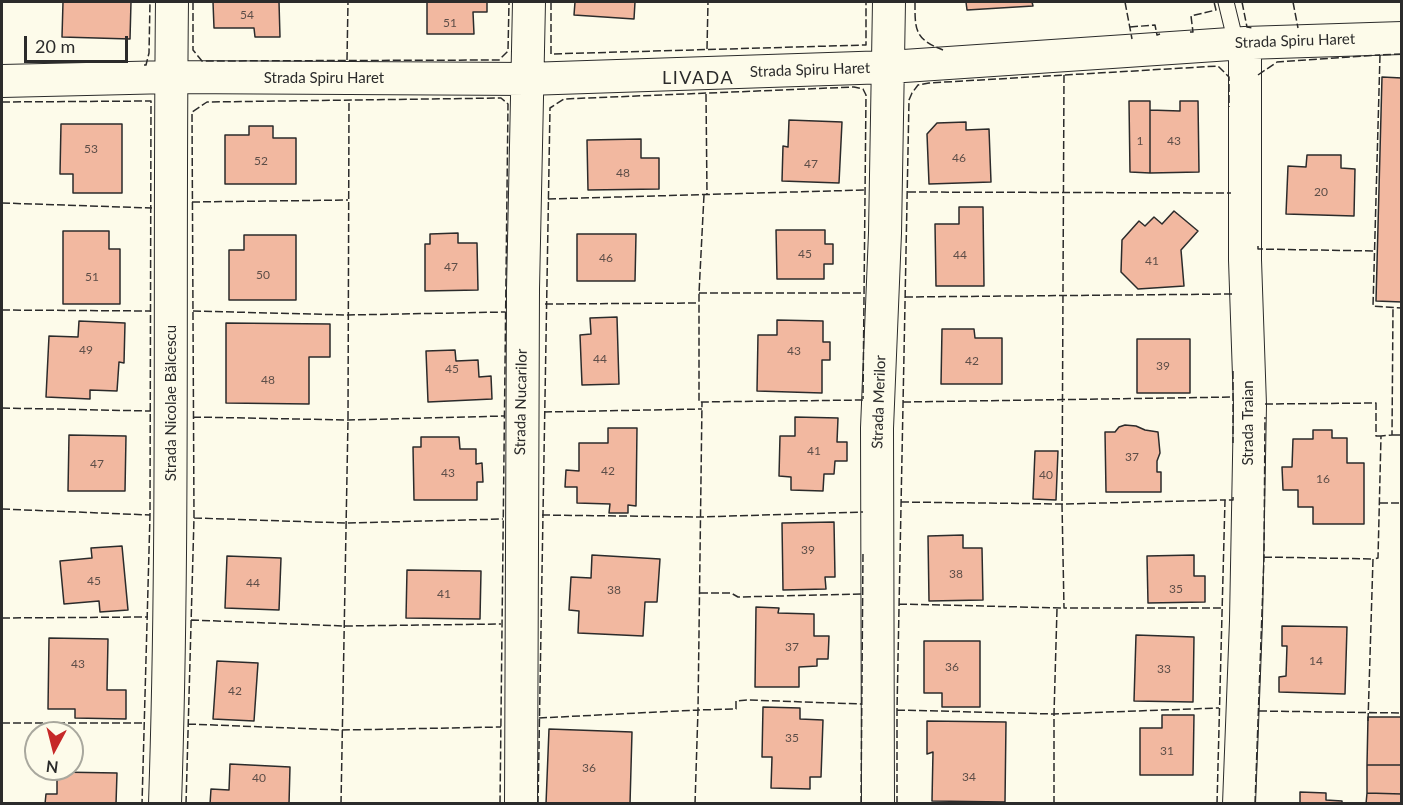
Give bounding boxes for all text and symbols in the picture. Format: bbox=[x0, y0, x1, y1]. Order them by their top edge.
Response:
house number: 54 bbox=[240, 8, 254, 22]
house number: 51 bbox=[443, 16, 457, 30]
scale bar bbox=[27, 24, 130, 62]
street label: Strada Spiru Haret bbox=[1235, 30, 1355, 52]
text: 20 m bbox=[35, 35, 75, 57]
street label: Strada Spiru Haret bbox=[750, 59, 870, 81]
district label: LIVADA bbox=[662, 67, 734, 89]
street label: Strada Spiru Haret bbox=[264, 69, 384, 87]
house number: 1 bbox=[1137, 134, 1143, 148]
house number: 43 bbox=[1167, 134, 1181, 148]
house number: 53 bbox=[84, 142, 98, 156]
house number: 46 bbox=[952, 151, 966, 165]
house number: 52 bbox=[254, 154, 268, 168]
house number: 47 bbox=[804, 157, 818, 171]
house number: 48 bbox=[616, 166, 630, 180]
house number: 20 bbox=[1314, 185, 1328, 199]
house number: 45 bbox=[798, 247, 812, 261]
house number: 44 bbox=[953, 248, 967, 262]
house number: 46 bbox=[599, 251, 613, 265]
house number: 41 bbox=[1145, 254, 1159, 268]
house number: 47 bbox=[444, 260, 458, 274]
house number: 50 bbox=[256, 268, 270, 282]
house number: 51 bbox=[85, 270, 99, 284]
street label: Strada Nicolae Bălcescu bbox=[162, 325, 180, 481]
house number: 49 bbox=[79, 343, 93, 357]
house number: 43 bbox=[787, 344, 801, 358]
street label: Strada Nucarilor bbox=[511, 349, 531, 455]
house number: 44 bbox=[593, 352, 607, 366]
house number: 42 bbox=[965, 354, 979, 368]
street label: Strada Merilor bbox=[868, 355, 890, 449]
house number: 39 bbox=[1156, 359, 1170, 373]
house number: 45 bbox=[445, 362, 459, 376]
house number: 48 bbox=[261, 373, 275, 387]
street label: Strada Traian bbox=[1239, 380, 1257, 466]
house number: 41 bbox=[807, 444, 821, 458]
house number: 37 bbox=[1125, 450, 1139, 464]
house number: 47 bbox=[90, 457, 104, 471]
house number: 42 bbox=[601, 464, 615, 478]
house number: 43 bbox=[441, 466, 455, 480]
house number: 40 bbox=[1039, 468, 1053, 482]
house number: 16 bbox=[1316, 472, 1330, 486]
house number: 39 bbox=[801, 543, 815, 557]
house number: 38 bbox=[949, 567, 963, 581]
house number: 45 bbox=[87, 574, 101, 588]
house number: 44 bbox=[246, 576, 260, 590]
house number: 35 bbox=[1169, 582, 1183, 596]
house number: 38 bbox=[607, 583, 621, 597]
house number: 41 bbox=[437, 587, 451, 601]
house number: 37 bbox=[785, 640, 799, 654]
house number: 14 bbox=[1309, 654, 1323, 668]
house number: 43 bbox=[71, 657, 85, 671]
house number: 36 bbox=[945, 660, 959, 674]
house number: 33 bbox=[1157, 662, 1171, 676]
house number: 42 bbox=[228, 684, 242, 698]
north arrow bbox=[24, 721, 84, 781]
house number: 35 bbox=[785, 731, 799, 745]
house number: 31 bbox=[1160, 744, 1174, 758]
text: N bbox=[45, 757, 59, 778]
house number: 36 bbox=[582, 761, 596, 775]
house number: 34 bbox=[962, 770, 976, 784]
house number: 40 bbox=[252, 771, 266, 785]

